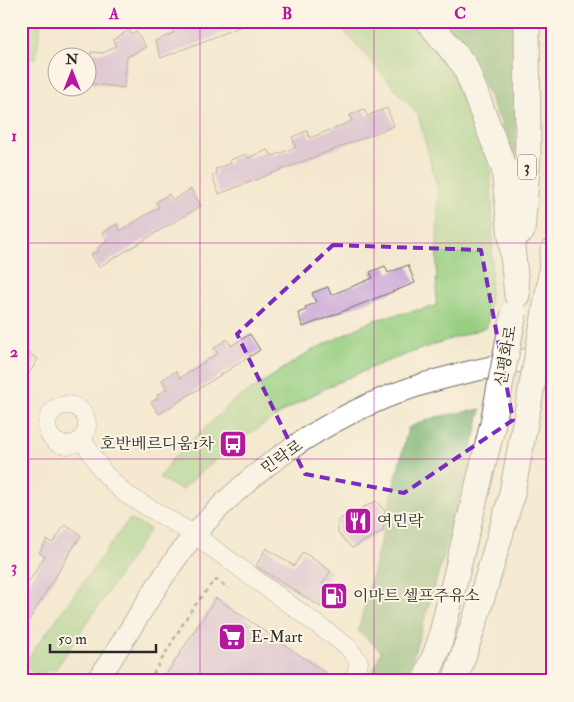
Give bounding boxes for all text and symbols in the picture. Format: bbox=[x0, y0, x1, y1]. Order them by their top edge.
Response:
text: A bbox=[108, 4, 120, 24]
text: B bbox=[282, 4, 292, 24]
text: C bbox=[454, 4, 466, 24]
north arrow bbox=[48, 48, 98, 98]
text: N bbox=[65, 51, 79, 68]
text: 1 bbox=[11, 126, 17, 146]
road number: 3 bbox=[518, 154, 536, 180]
street label: 신평화로 bbox=[491, 323, 521, 388]
text: 2 bbox=[10, 342, 18, 362]
bus stop icon: 호반베르디움1차 bbox=[218, 429, 248, 459]
place label: 호반베르디움1차 bbox=[100, 434, 215, 454]
street label: 민락로 bbox=[257, 435, 307, 478]
restaurant icon: 여민락 bbox=[343, 506, 373, 536]
place label: 여민락 bbox=[377, 511, 424, 531]
text: 3 bbox=[11, 557, 17, 577]
fuel station icon: 이마트 셀프주유소 bbox=[319, 581, 349, 611]
place label: 이마트 셀프주유소 bbox=[353, 586, 480, 606]
scale bar bbox=[50, 622, 156, 654]
supermarket icon: E-Mart bbox=[217, 622, 247, 652]
place label: E-Mart bbox=[251, 627, 302, 647]
text: 50 m bbox=[58, 630, 87, 649]

